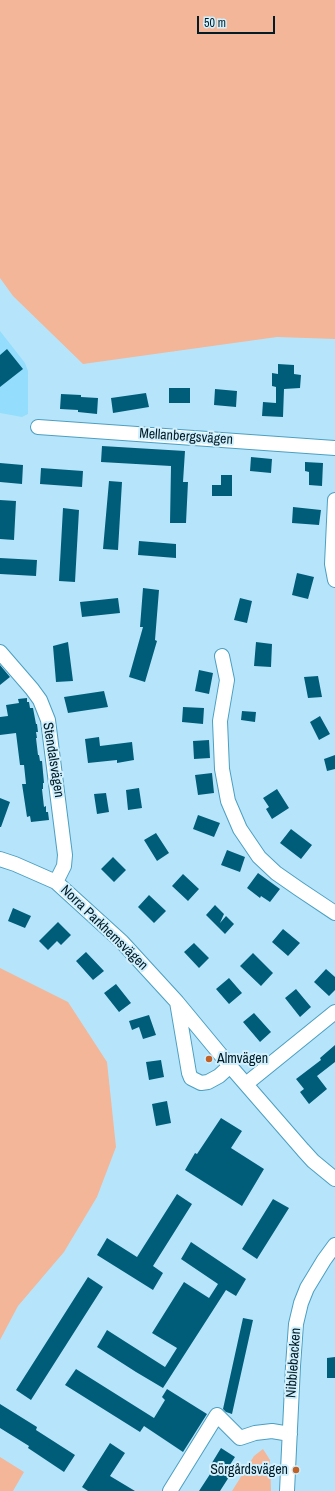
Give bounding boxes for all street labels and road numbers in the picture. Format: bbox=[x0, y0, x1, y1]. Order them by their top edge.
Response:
street label: Mellanbergsvägen bbox=[139, 425, 233, 449]
street label: Stendalsvägen bbox=[39, 721, 67, 799]
street label: Norra Parkhemsvägen bbox=[57, 882, 151, 974]
street label: Nibblebacken bbox=[283, 1327, 305, 1399]

